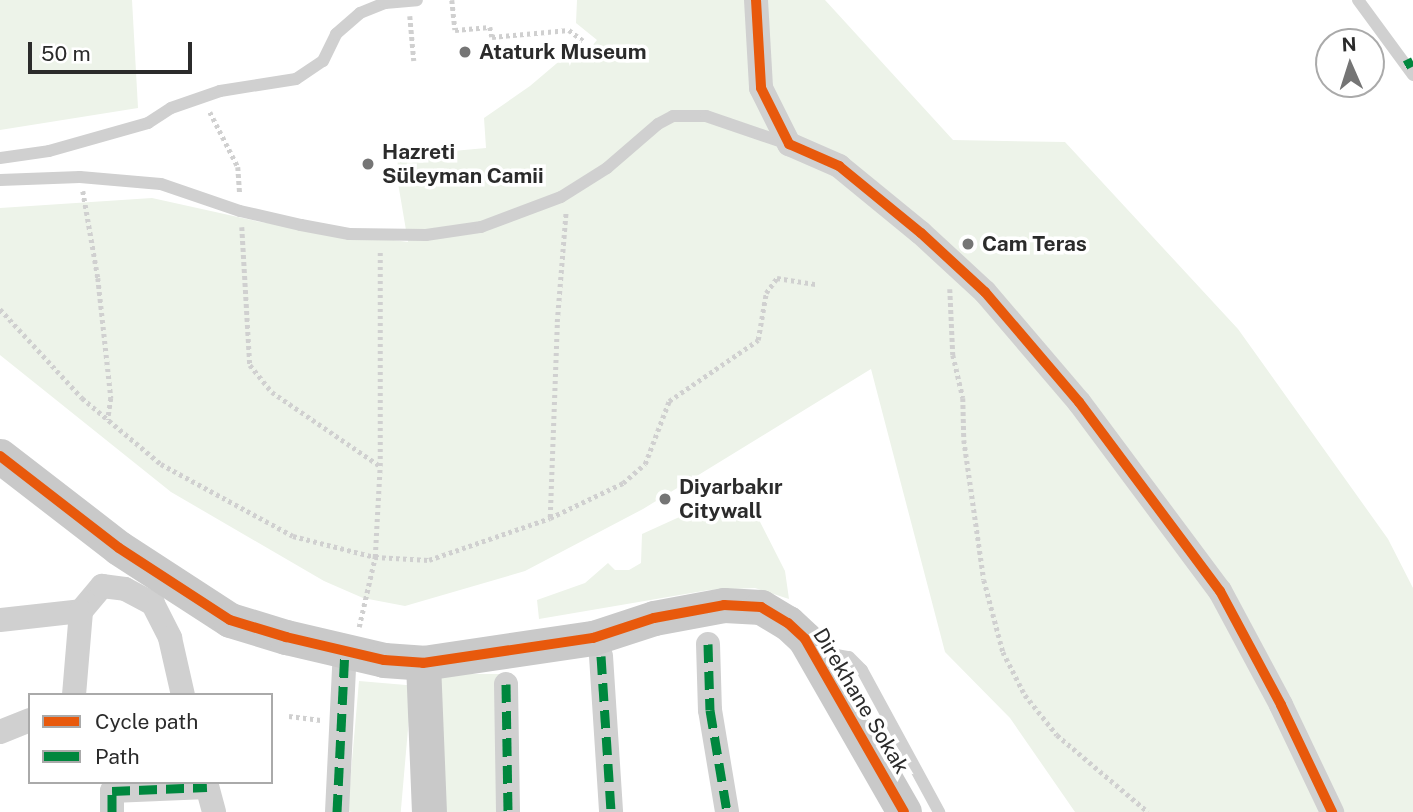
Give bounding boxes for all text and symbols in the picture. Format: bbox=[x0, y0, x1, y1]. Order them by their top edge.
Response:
scale bar bbox=[32, 28, 196, 72]
north arrow bbox=[1315, 28, 1385, 98]
text: N bbox=[1341, 33, 1357, 55]
place label: Ataturk Museum bbox=[479, 39, 646, 65]
text: 50 m bbox=[41, 41, 91, 66]
marker: Ataturk Museum bbox=[457, 44, 473, 60]
place label: Hazreti Süleyman Camii bbox=[382, 139, 544, 189]
marker: Hazreti Süleyman Camii bbox=[360, 156, 376, 172]
place label: Cam Teras bbox=[982, 231, 1087, 257]
marker: Cam Teras bbox=[960, 236, 976, 252]
place label: Diyarbakır Citywall bbox=[679, 474, 783, 524]
marker: Diyarbakır Citywall bbox=[657, 491, 673, 507]
street label: Direkhane Sokak bbox=[808, 624, 914, 778]
legend bbox=[28, 693, 273, 784]
text: Cycle path bbox=[95, 709, 198, 734]
text: Path bbox=[95, 744, 140, 769]

